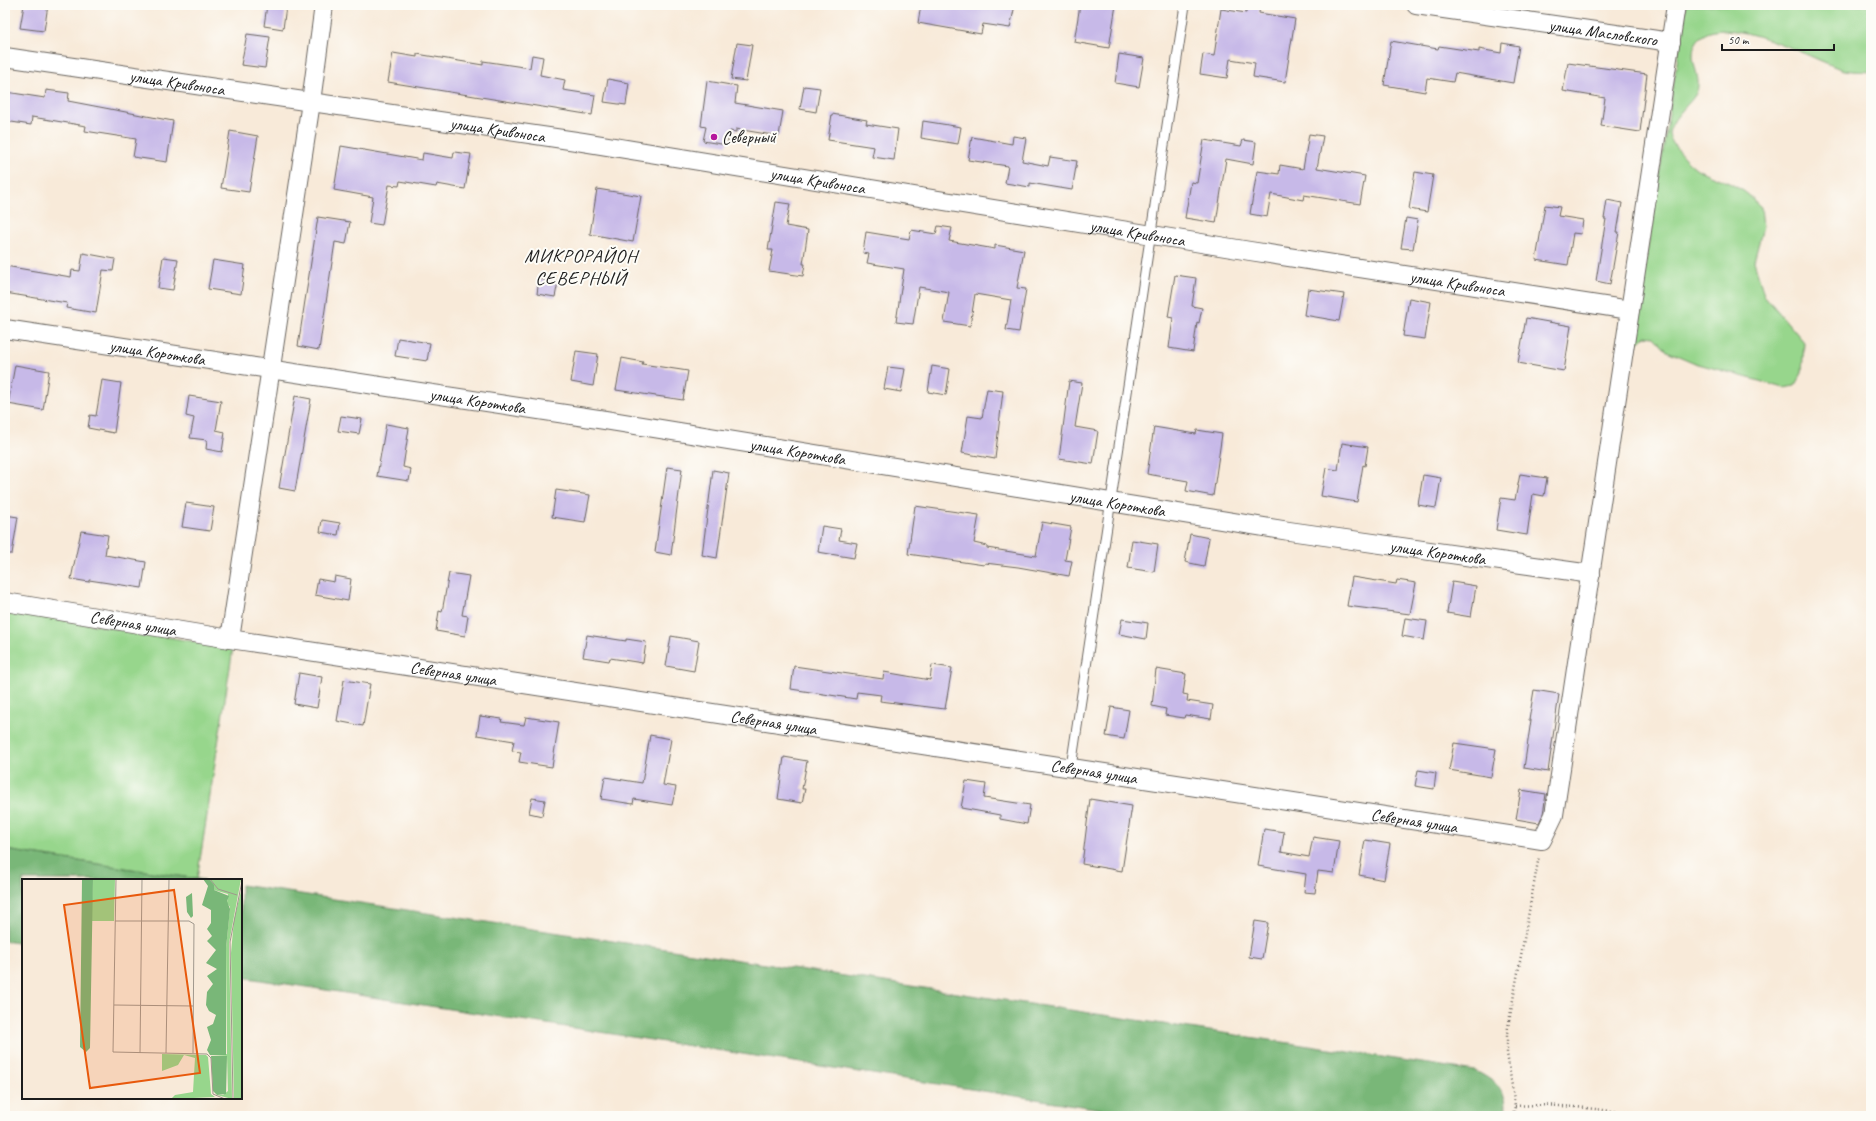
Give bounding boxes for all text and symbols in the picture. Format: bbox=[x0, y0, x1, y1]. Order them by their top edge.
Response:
street label: улица Масловского bbox=[1546, 14, 1659, 51]
scale bar bbox=[1722, 26, 1834, 52]
text: 50 m bbox=[1728, 32, 1750, 48]
street label: улица Кривоноса bbox=[127, 65, 228, 100]
street label: улица Кривоноса bbox=[448, 112, 548, 148]
place label: Северный bbox=[722, 127, 777, 148]
marker: Северный bbox=[709, 132, 719, 142]
street label: улица Кривоноса bbox=[768, 163, 868, 199]
street label: улица Кривоноса bbox=[1087, 215, 1188, 251]
district label: МИКРОРАЙОН СЕВЕРНЫЙ bbox=[524, 244, 640, 290]
street label: улица Кривоноса bbox=[1407, 266, 1508, 302]
street label: улица Короткова bbox=[107, 335, 208, 370]
street label: улица Короткова bbox=[427, 383, 528, 419]
street label: улица Короткова bbox=[747, 434, 848, 470]
street label: улица Короткова bbox=[1067, 485, 1168, 522]
street label: улица Короткова bbox=[1387, 535, 1488, 570]
street label: Северная улица bbox=[89, 606, 179, 641]
street label: Северная улица bbox=[409, 657, 499, 691]
street label: Северная улица bbox=[729, 706, 820, 740]
street label: Северная улица bbox=[1049, 755, 1140, 789]
street label: Северная улица bbox=[1369, 804, 1460, 838]
inset map bbox=[22, 879, 242, 1099]

